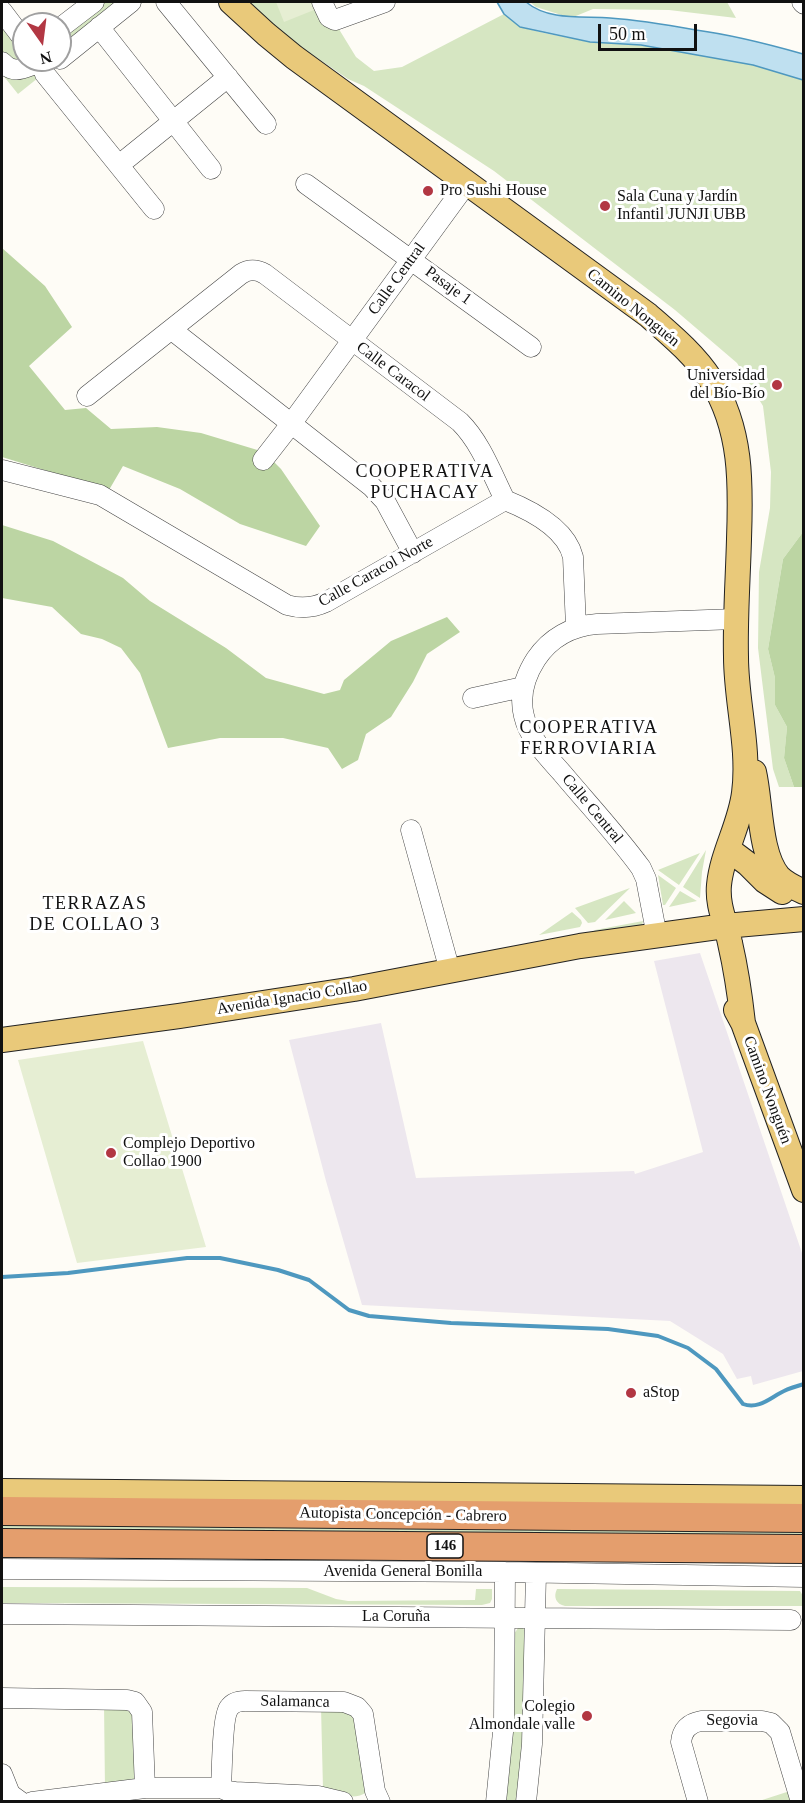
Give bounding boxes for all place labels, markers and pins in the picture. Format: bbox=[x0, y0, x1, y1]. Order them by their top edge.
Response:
place label: Pro Sushi House bbox=[440, 181, 547, 201]
marker: Pro Sushi House bbox=[421, 184, 435, 198]
place label: Sala Cuna y Jardín Infantil JUNJI UBB bbox=[617, 187, 746, 225]
marker: Sala Cuna y Jardín Infantil JUNJI UBB bbox=[598, 199, 612, 213]
place label: Universidad del Bío-Bío bbox=[687, 366, 765, 404]
marker: Universidad del Bío-Bío bbox=[770, 378, 784, 392]
place label: Complejo Deportivo Collao 1900 bbox=[123, 1134, 255, 1172]
marker: Complejo Deportivo Collao 1900 bbox=[104, 1146, 118, 1160]
place label: aStop bbox=[643, 1383, 679, 1403]
marker: aStop bbox=[624, 1386, 638, 1400]
place label: Colegio Almondale valle bbox=[469, 1697, 575, 1735]
marker: Colegio Almondale valle bbox=[580, 1709, 594, 1723]

